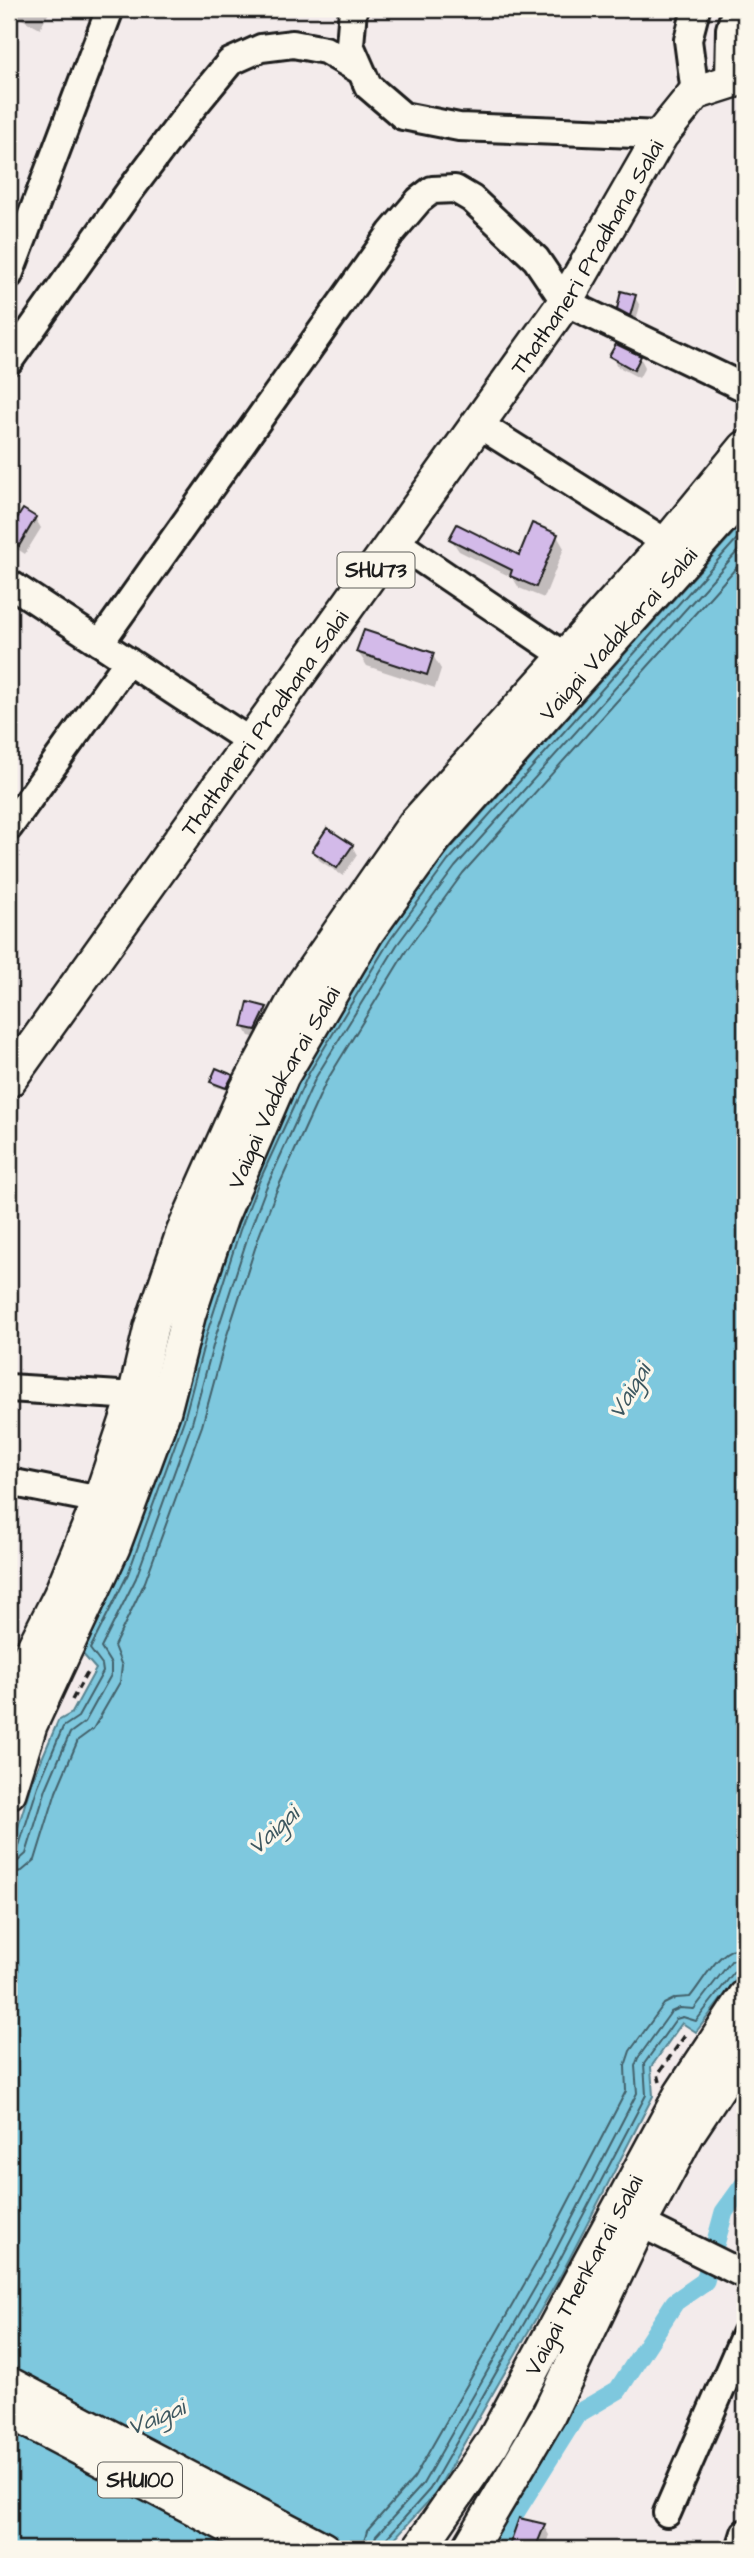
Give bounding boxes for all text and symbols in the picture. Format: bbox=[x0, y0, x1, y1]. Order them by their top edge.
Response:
street label: Thathaneri Pradhana Salai bbox=[503, 134, 672, 382]
street label: Vaigai Vadakarai Salai bbox=[532, 540, 705, 729]
road number: SHU73 bbox=[338, 552, 414, 588]
street label: Thathaneri Pradhana Salai bbox=[173, 603, 357, 843]
street label: Vaigai Vadakarai Salai bbox=[220, 980, 349, 1194]
water label: Vaigai bbox=[600, 1355, 662, 1426]
water label: Vaigai bbox=[240, 1796, 310, 1864]
street label: Vaigai Thenkarai Salai bbox=[517, 2169, 652, 2381]
water label: Vaigai bbox=[123, 2390, 194, 2446]
road number: SHU100 bbox=[98, 2462, 182, 2498]

